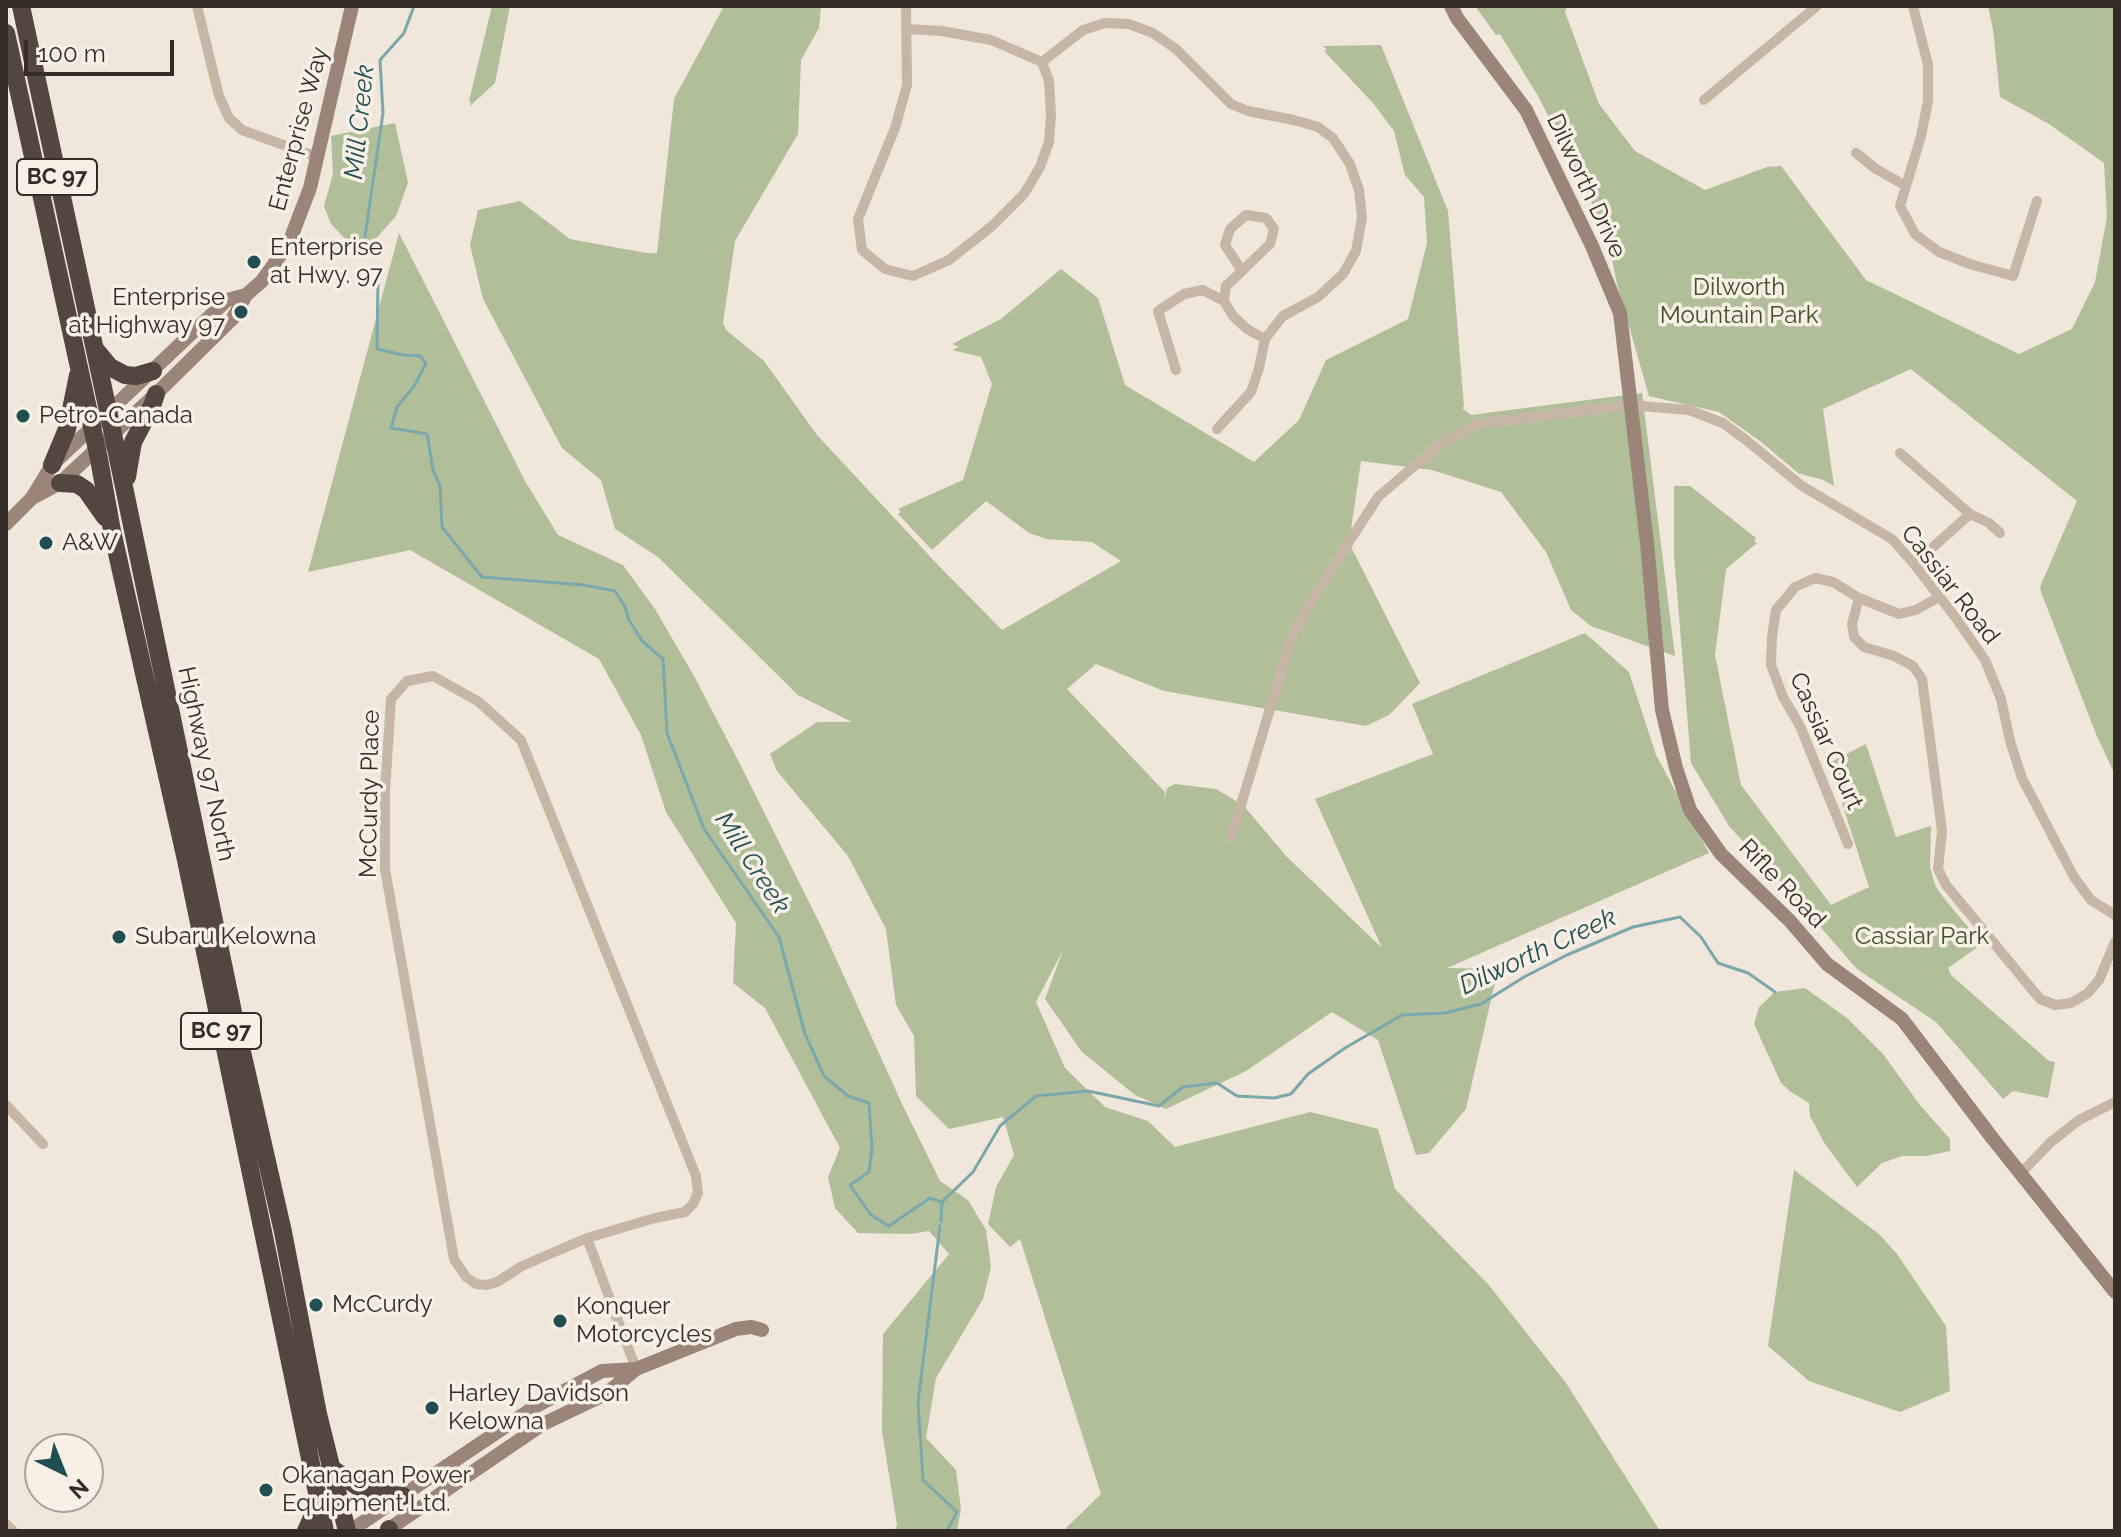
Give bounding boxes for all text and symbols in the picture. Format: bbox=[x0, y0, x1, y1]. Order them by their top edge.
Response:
scale bar bbox=[28, 24, 178, 74]
text: 100 m bbox=[38, 39, 106, 68]
street label: Enterprise Way bbox=[263, 44, 335, 214]
water label: Mill Creek bbox=[338, 63, 382, 181]
street label: Dilworth Drive bbox=[1540, 109, 1632, 263]
road number: BC 97 bbox=[17, 159, 97, 195]
place label: Enterprise at Hwy. 97 bbox=[270, 234, 383, 290]
marker: Enterprise at Hwy. 97 bbox=[245, 253, 263, 271]
park label: Dilworth Mountain Park bbox=[1660, 274, 1818, 330]
place label: Enterprise at Highway 97 bbox=[69, 284, 225, 340]
marker: Enterprise at Highway 97 bbox=[232, 303, 250, 321]
place label: Petro-Canada bbox=[39, 402, 193, 430]
marker: Petro-Canada bbox=[14, 407, 32, 425]
street label: Cassiar Road bbox=[1895, 520, 2005, 650]
place label: A&W bbox=[62, 529, 118, 557]
marker: A&W bbox=[37, 534, 55, 552]
street label: Highway 97 North bbox=[171, 664, 241, 864]
street label: Cassiar Court bbox=[1783, 668, 1869, 814]
street label: McCurdy Place bbox=[354, 710, 386, 878]
water label: Mill Creek bbox=[708, 806, 796, 920]
street label: Rifle Road bbox=[1733, 834, 1831, 934]
water label: Dilworth Creek bbox=[1454, 902, 1622, 1002]
place label: Subaru Kelowna bbox=[135, 923, 316, 951]
park label: Cassiar Park bbox=[1855, 923, 1989, 951]
marker: Subaru Kelowna bbox=[110, 928, 128, 946]
road number: BC 97 bbox=[181, 1013, 261, 1049]
place label: McCurdy bbox=[332, 1291, 433, 1319]
place label: Konquer Motorcycles bbox=[576, 1293, 712, 1349]
marker: McCurdy bbox=[307, 1296, 325, 1314]
marker: Konquer Motorcycles bbox=[551, 1312, 569, 1330]
place label: Harley Davidson Kelowna bbox=[448, 1380, 629, 1436]
marker: Harley Davidson Kelowna bbox=[423, 1399, 441, 1417]
north arrow bbox=[24, 1433, 104, 1513]
place label: Okanagan Power Equipment Ltd. bbox=[282, 1462, 471, 1518]
text: N bbox=[64, 1474, 94, 1504]
marker: Okanagan Power Equipment Ltd. bbox=[257, 1481, 275, 1499]

